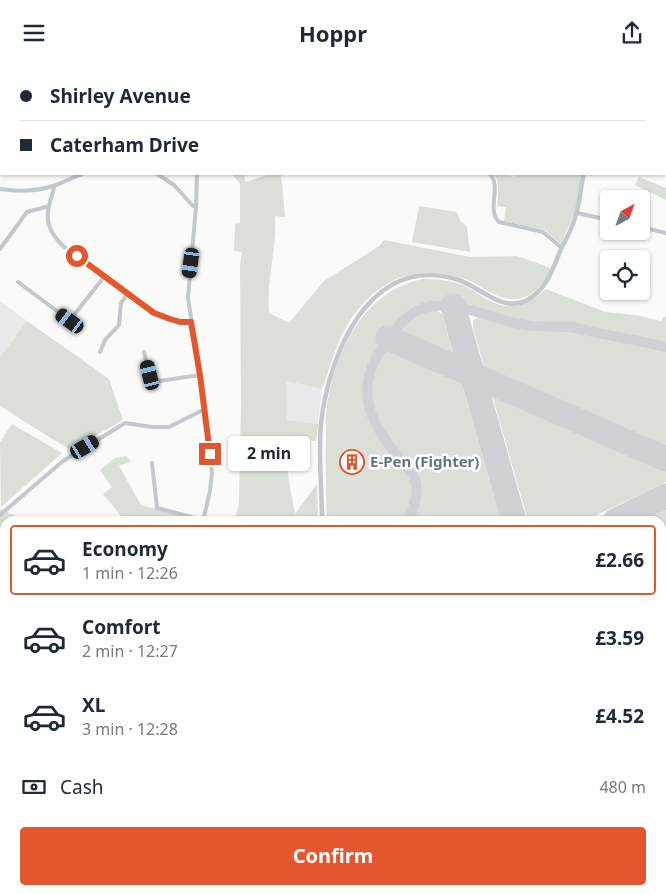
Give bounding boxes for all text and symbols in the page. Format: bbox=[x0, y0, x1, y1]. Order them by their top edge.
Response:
text: Hoppr bbox=[299, 18, 367, 48]
icon: menu bbox=[20, 19, 48, 47]
icon: share bbox=[618, 19, 646, 47]
text: Shirley Avenue bbox=[50, 83, 191, 109]
text: Caterham Drive bbox=[50, 132, 199, 158]
north arrow bbox=[600, 190, 650, 240]
map controls bbox=[600, 190, 650, 300]
route start bbox=[66, 245, 88, 267]
car bbox=[181, 247, 200, 279]
button: locate bbox=[600, 250, 650, 300]
car bbox=[53, 306, 86, 336]
car bbox=[139, 359, 160, 391]
car bbox=[68, 433, 101, 461]
callout: 2 min bbox=[228, 437, 310, 471]
text: 2 min bbox=[247, 442, 291, 464]
route end bbox=[199, 443, 221, 465]
building icon: E-Pen (Fighter) bbox=[339, 449, 365, 475]
place label: E-Pen (Fighter) bbox=[370, 451, 479, 471]
text: Economy bbox=[82, 536, 168, 562]
icon: car bbox=[22, 538, 67, 583]
text: £2.66 bbox=[595, 547, 644, 573]
text: 1 min · 12:26 bbox=[82, 562, 178, 584]
text: Comfort bbox=[82, 614, 161, 640]
icon: car bbox=[22, 616, 67, 661]
text: £3.59 bbox=[595, 625, 644, 651]
text: 2 min · 12:27 bbox=[82, 640, 178, 662]
text: XL bbox=[82, 692, 105, 718]
icon: car bbox=[22, 694, 67, 739]
text: £4.52 bbox=[595, 703, 644, 729]
text: 3 min · 12:28 bbox=[82, 718, 178, 740]
icon: cash bbox=[20, 773, 48, 801]
text: Cash bbox=[60, 774, 104, 800]
text: 480 m bbox=[599, 776, 646, 798]
button: Confirm bbox=[20, 827, 646, 885]

